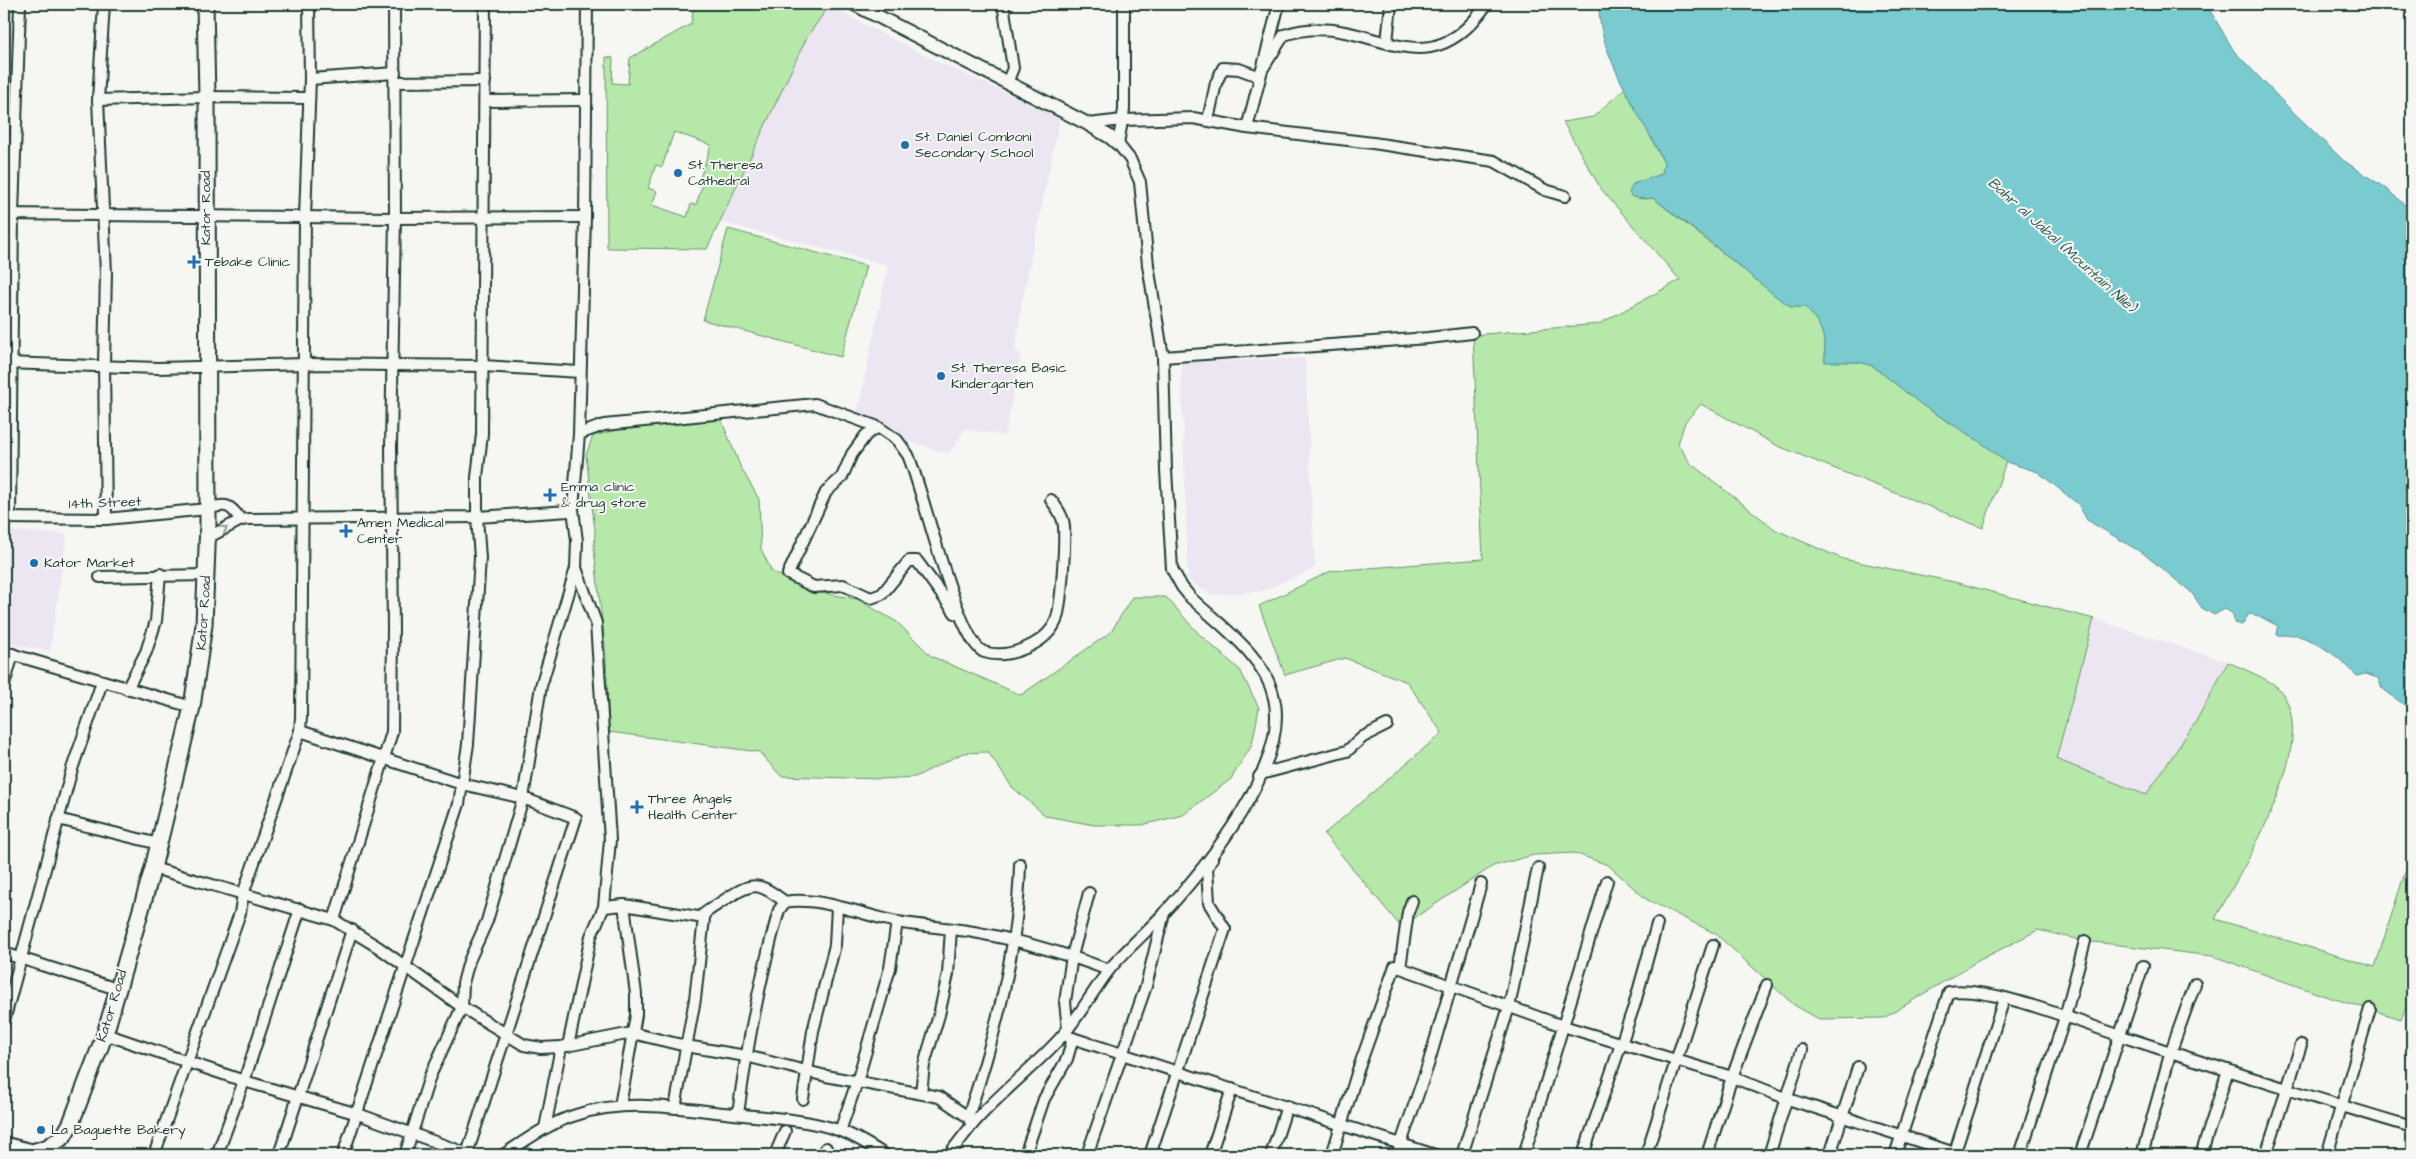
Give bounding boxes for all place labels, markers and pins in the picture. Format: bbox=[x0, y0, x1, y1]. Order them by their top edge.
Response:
place label: St. Daniel Comboni Secondary School bbox=[915, 127, 1033, 163]
marker: St. Daniel Comboni Secondary School bbox=[899, 139, 911, 151]
place label: St. Theresa Cathedral bbox=[688, 155, 763, 191]
marker: St. Theresa Cathedral bbox=[672, 167, 684, 179]
place label: Tebake Clinic bbox=[205, 252, 290, 272]
marker: Tebake Clinic bbox=[187, 255, 201, 269]
place label: St. Theresa Basic Kindergarten bbox=[951, 358, 1067, 394]
marker: St. Theresa Basic Kindergarten bbox=[935, 370, 947, 382]
place label: Emma clinic & drug store bbox=[561, 477, 647, 513]
marker: Emma clinic & drug store bbox=[543, 488, 557, 502]
place label: Amen Medical Center bbox=[357, 513, 444, 549]
marker: Amen Medical Center bbox=[339, 524, 353, 538]
place label: Kator Market bbox=[44, 553, 135, 573]
marker: Kator Market bbox=[28, 557, 40, 569]
place label: Three Angels Health Center bbox=[648, 789, 737, 825]
marker: Three Angels Health Center bbox=[630, 800, 644, 814]
place label: La Baguette Bakery bbox=[51, 1120, 186, 1140]
marker: La Baguette Bakery bbox=[35, 1124, 47, 1136]

